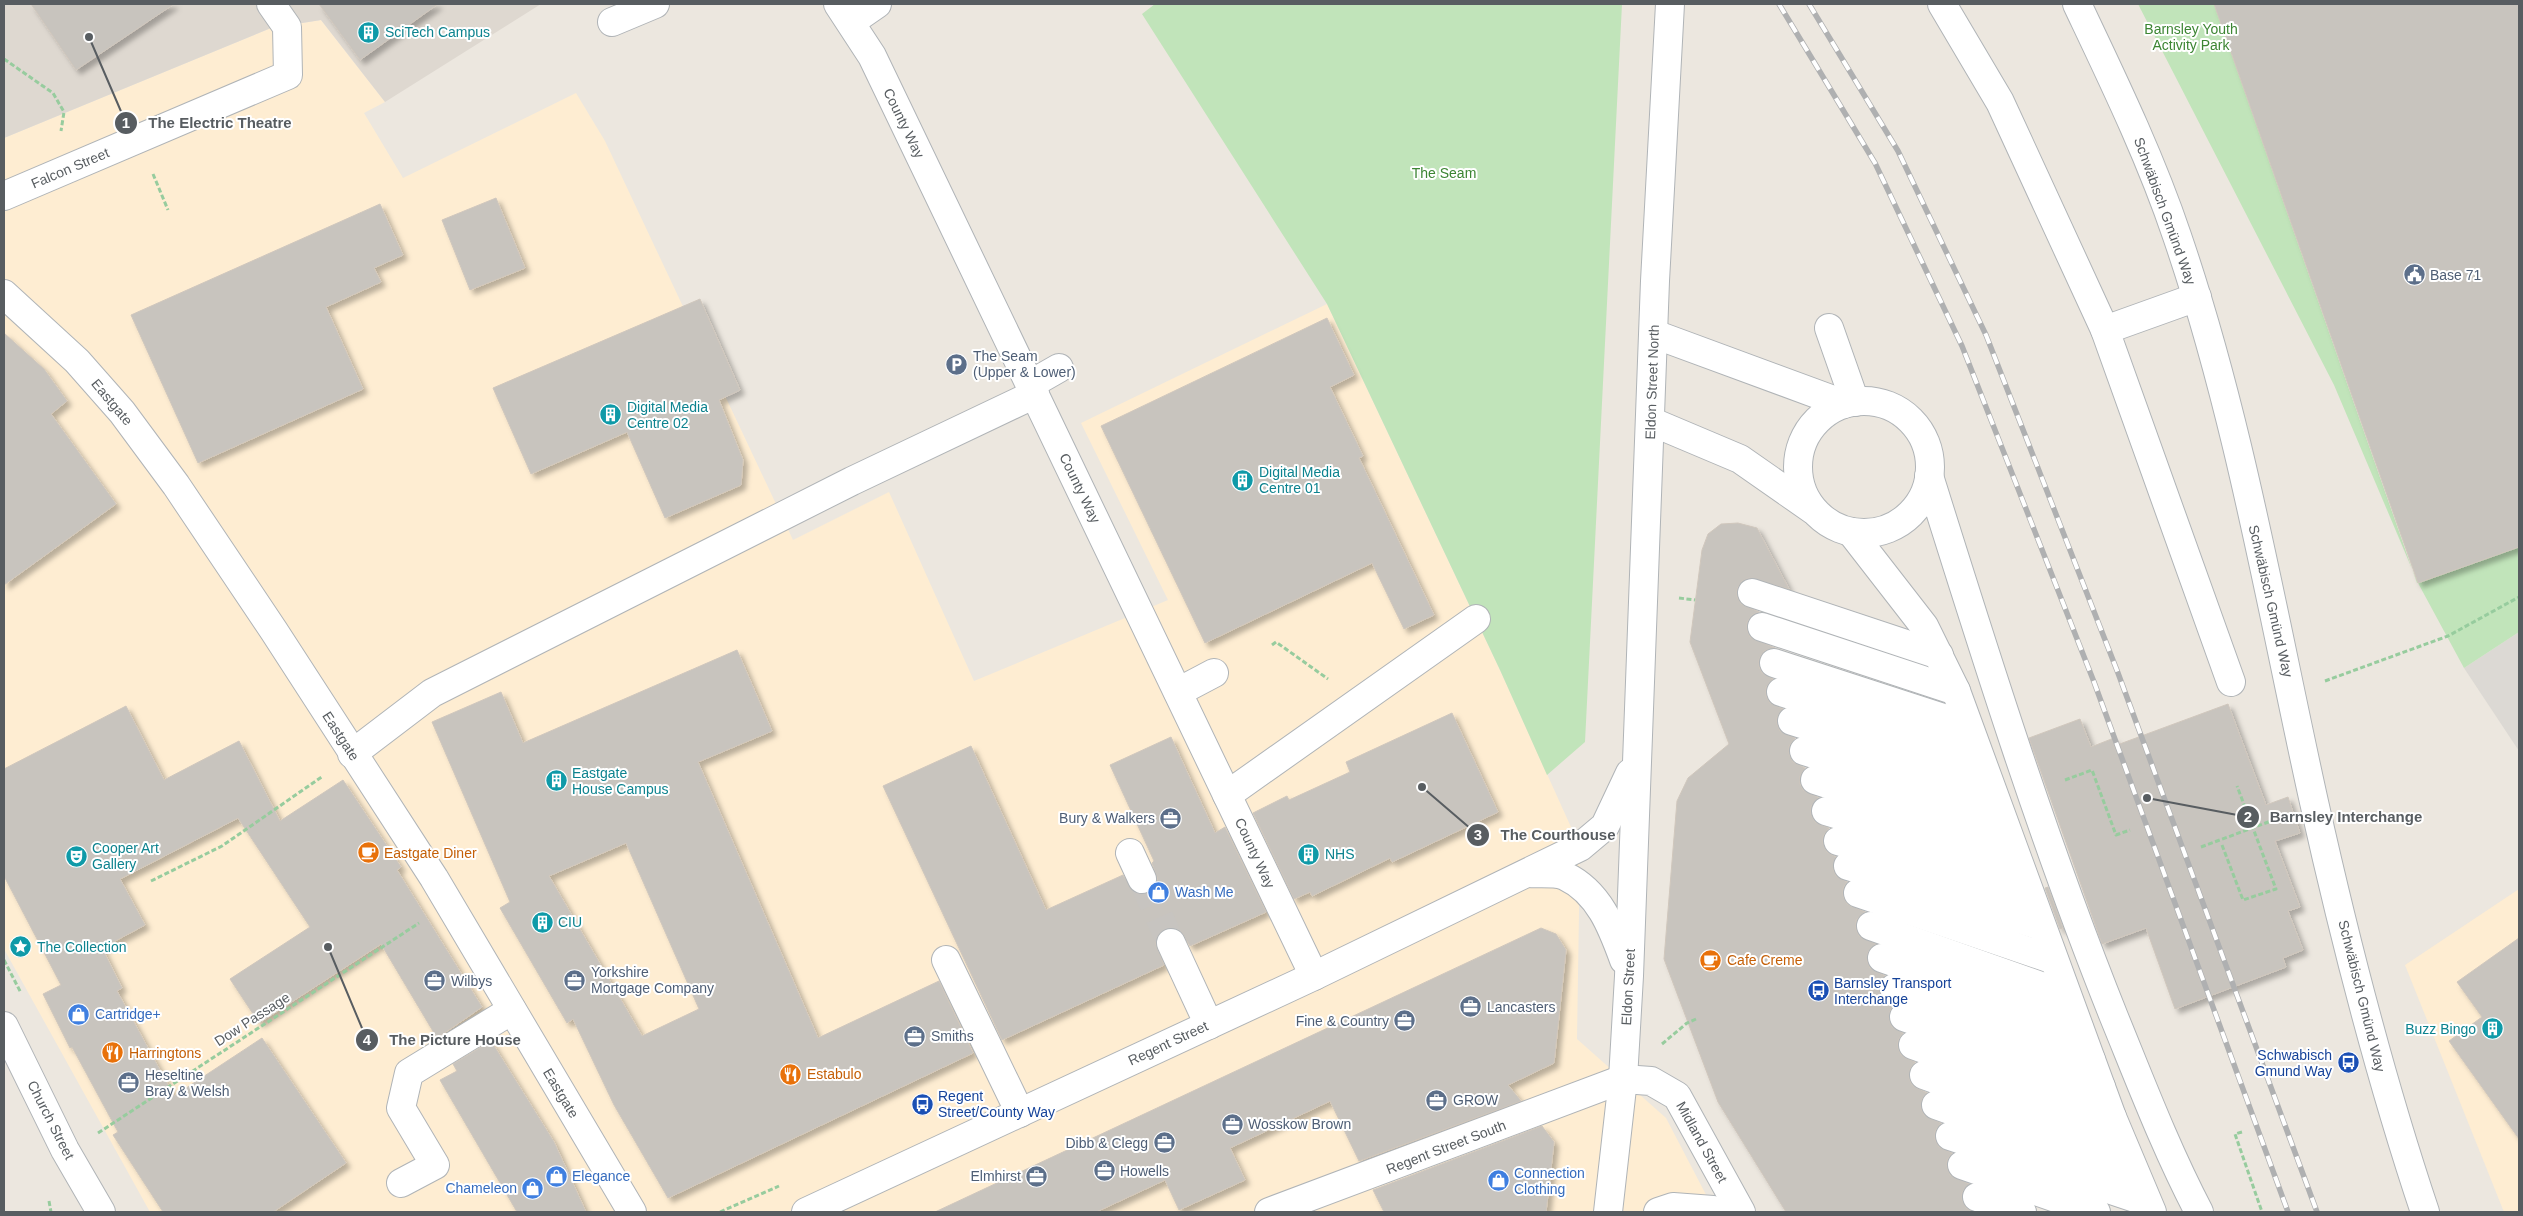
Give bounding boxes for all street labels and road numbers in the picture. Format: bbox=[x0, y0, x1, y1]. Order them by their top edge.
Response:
street label: County Way bbox=[880, 85, 928, 161]
street label: Schwäbisch Gmünd Way bbox=[2131, 135, 2199, 287]
street label: Falcon Street bbox=[29, 144, 112, 192]
street label: Eldon Street North bbox=[1642, 324, 1662, 440]
street label: Eastgate bbox=[88, 376, 136, 428]
street label: County Way bbox=[1056, 450, 1104, 526]
street label: Schwäbisch Gmünd Way bbox=[2246, 523, 2296, 679]
street label: Eastgate bbox=[319, 708, 363, 764]
street label: County Way bbox=[1232, 815, 1278, 891]
street label: Schwäbisch Gmünd Way bbox=[2335, 918, 2389, 1074]
street label: Eldon Street bbox=[1618, 948, 1638, 1026]
street label: Dow Passage bbox=[211, 989, 293, 1049]
street label: Regent Street bbox=[1125, 1017, 1211, 1069]
street label: Eastgate bbox=[540, 1065, 582, 1121]
street label: Church Street bbox=[24, 1078, 78, 1162]
street label: Midland Street bbox=[1673, 1099, 1731, 1185]
street label: Regent Street South bbox=[1384, 1117, 1508, 1177]

